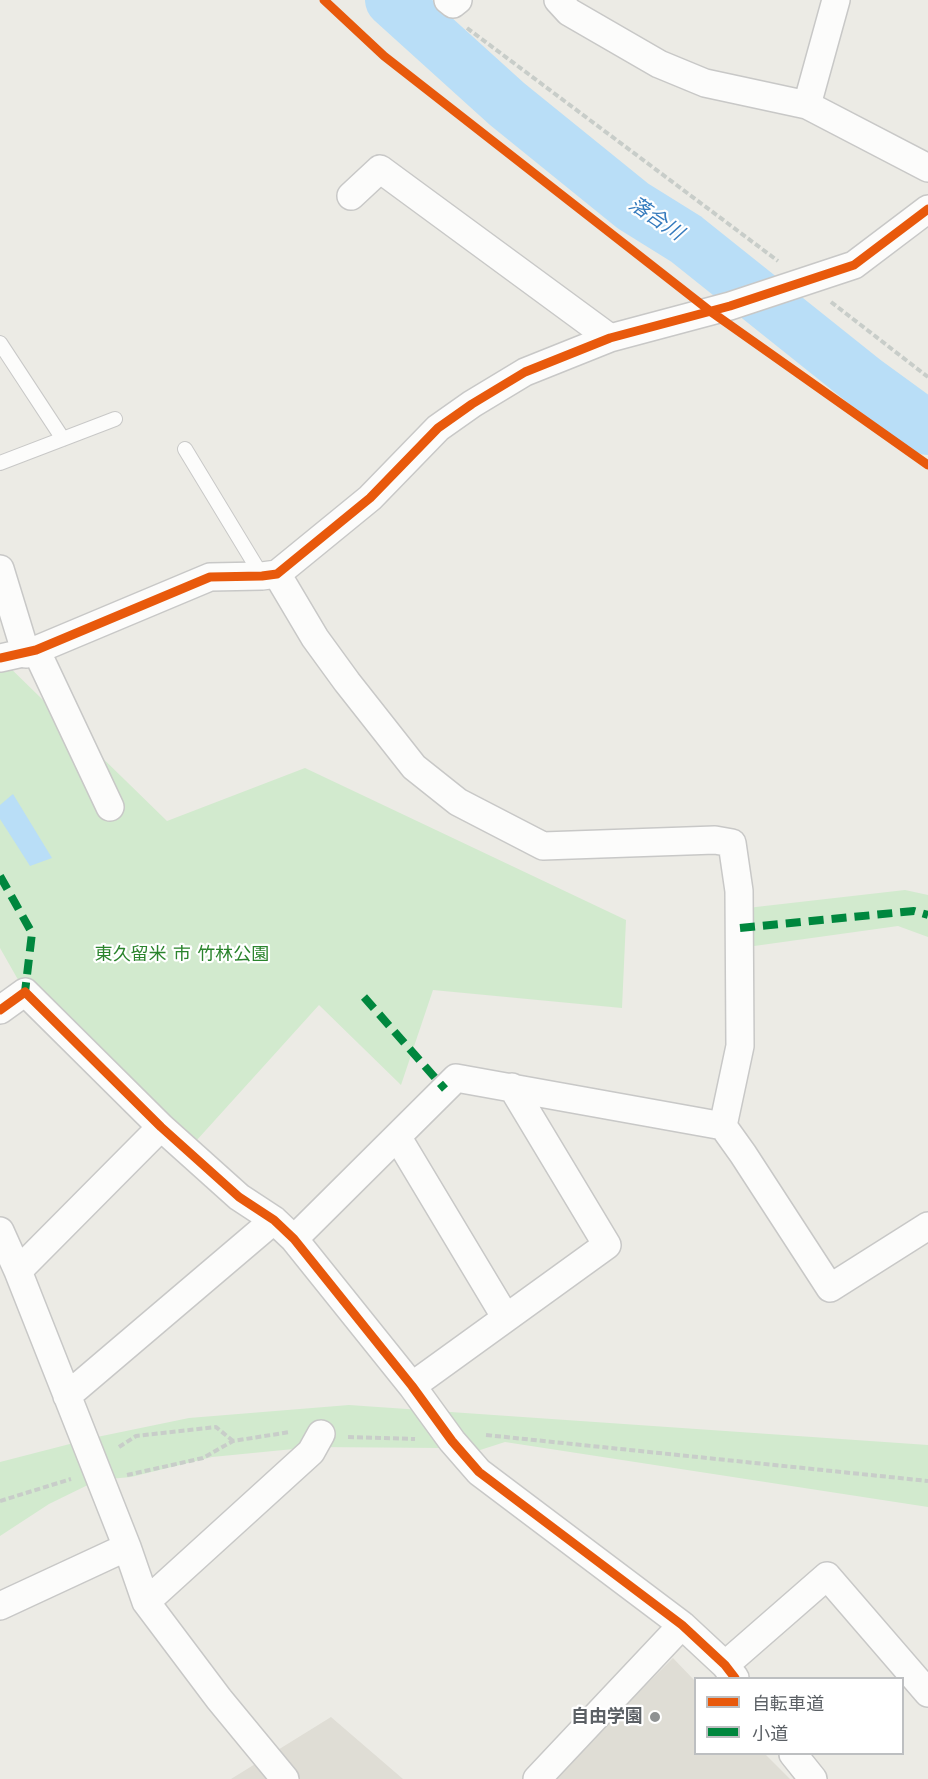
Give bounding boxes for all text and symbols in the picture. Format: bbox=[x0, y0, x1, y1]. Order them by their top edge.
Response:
water label: 落合川 bbox=[624, 192, 688, 246]
park label: 東久留米 市 竹林公園 bbox=[95, 944, 269, 966]
legend bbox=[694, 1677, 904, 1755]
text: 自転車道 bbox=[752, 1693, 824, 1714]
place label: 自由学園 bbox=[571, 1706, 643, 1728]
marker: 自由学園 bbox=[648, 1710, 662, 1724]
text: 小道 bbox=[752, 1723, 788, 1744]

